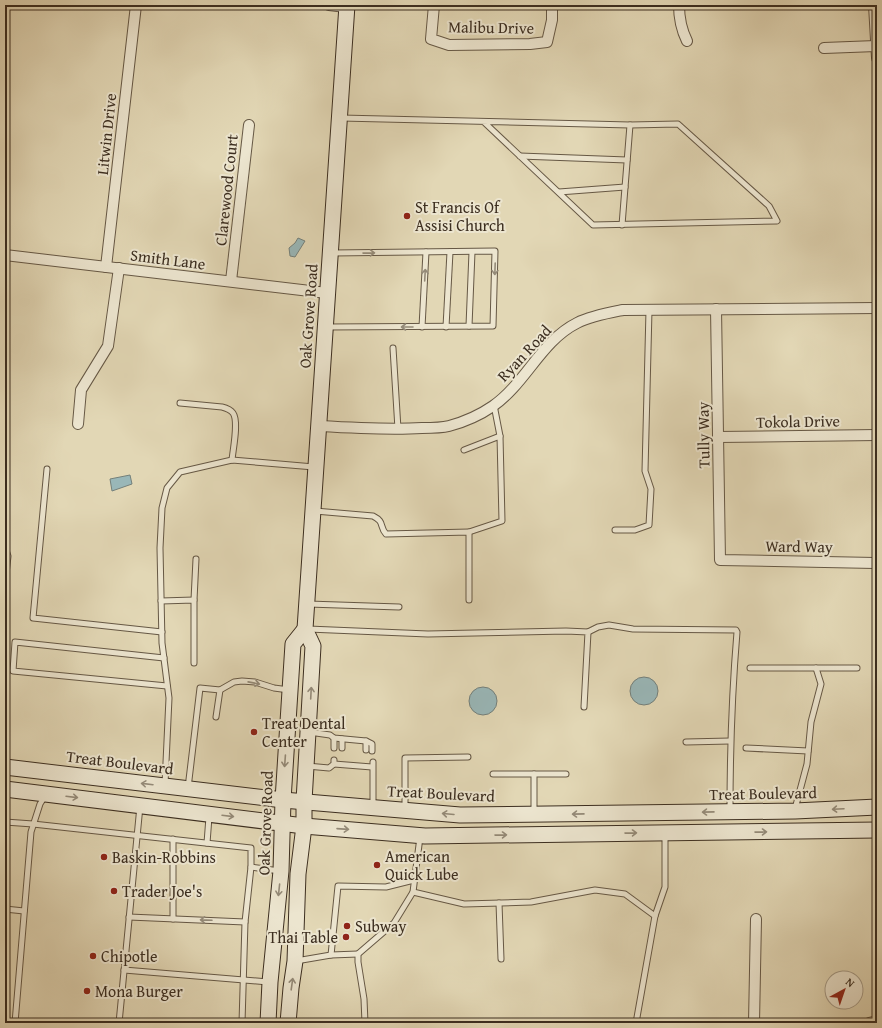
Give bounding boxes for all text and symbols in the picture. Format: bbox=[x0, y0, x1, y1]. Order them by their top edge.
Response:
street label: Malibu Drive bbox=[448, 14, 534, 40]
street label: Litwin Drive bbox=[90, 92, 122, 176]
street label: Clarewood Court bbox=[208, 133, 244, 247]
place label: St Francis Of Assisi Church bbox=[415, 195, 505, 237]
marker: St Francis Of Assisi Church bbox=[402, 211, 412, 221]
street label: Smith Lane bbox=[129, 242, 207, 276]
one-way arrow bbox=[362, 249, 375, 257]
one-way arrow bbox=[491, 262, 499, 275]
street label: Oak Grove Road bbox=[292, 263, 324, 369]
one-way arrow bbox=[421, 269, 429, 282]
street label: Ryan Road bbox=[491, 319, 557, 387]
one-way arrow bbox=[401, 323, 414, 331]
street label: Tully Way bbox=[690, 401, 716, 469]
street label: Tokola Drive bbox=[756, 408, 840, 434]
street label: Ward Way bbox=[765, 533, 833, 559]
one-way arrow bbox=[247, 679, 260, 687]
one-way arrow bbox=[307, 687, 314, 700]
place label: Treat Dental Center bbox=[262, 711, 346, 753]
marker: Treat Dental Center bbox=[249, 727, 259, 737]
street label: Treat Boulevard bbox=[65, 744, 175, 781]
one-way arrow bbox=[282, 754, 289, 767]
street label: Oak Grove Road bbox=[251, 770, 279, 876]
street label: Treat Boulevard bbox=[387, 778, 496, 808]
one-way arrow bbox=[140, 780, 153, 788]
street label: Treat Boulevard bbox=[709, 780, 817, 806]
one-way arrow bbox=[65, 793, 78, 801]
one-way arrow bbox=[832, 805, 845, 813]
one-way arrow bbox=[702, 808, 715, 816]
one-way arrow bbox=[442, 810, 455, 817]
one-way arrow bbox=[572, 810, 585, 818]
one-way arrow bbox=[221, 812, 234, 820]
one-way arrow bbox=[336, 826, 349, 833]
one-way arrow bbox=[754, 828, 767, 835]
one-way arrow bbox=[624, 829, 637, 837]
one-way arrow bbox=[494, 831, 507, 839]
place label: American Quick Lube bbox=[385, 844, 459, 886]
place label: Baskin-Robbins bbox=[112, 845, 216, 869]
marker: Baskin-Robbins bbox=[99, 852, 109, 862]
marker: American Quick Lube bbox=[372, 860, 382, 870]
place label: Trader Joe's bbox=[122, 879, 202, 903]
one-way arrow bbox=[276, 883, 283, 896]
marker: Trader Joe's bbox=[109, 886, 119, 896]
place label: Subway bbox=[355, 914, 406, 938]
one-way arrow bbox=[200, 917, 213, 924]
marker: Subway bbox=[342, 921, 352, 931]
place label: Thai Table bbox=[268, 925, 338, 949]
marker: Thai Table bbox=[341, 932, 351, 942]
place label: Chipotle bbox=[101, 944, 158, 968]
marker: Chipotle bbox=[88, 951, 98, 961]
north arrow bbox=[824, 970, 864, 1010]
text: N bbox=[842, 974, 859, 991]
one-way arrow bbox=[288, 978, 296, 991]
place label: Mona Burger bbox=[95, 979, 183, 1003]
marker: Mona Burger bbox=[82, 986, 92, 996]

